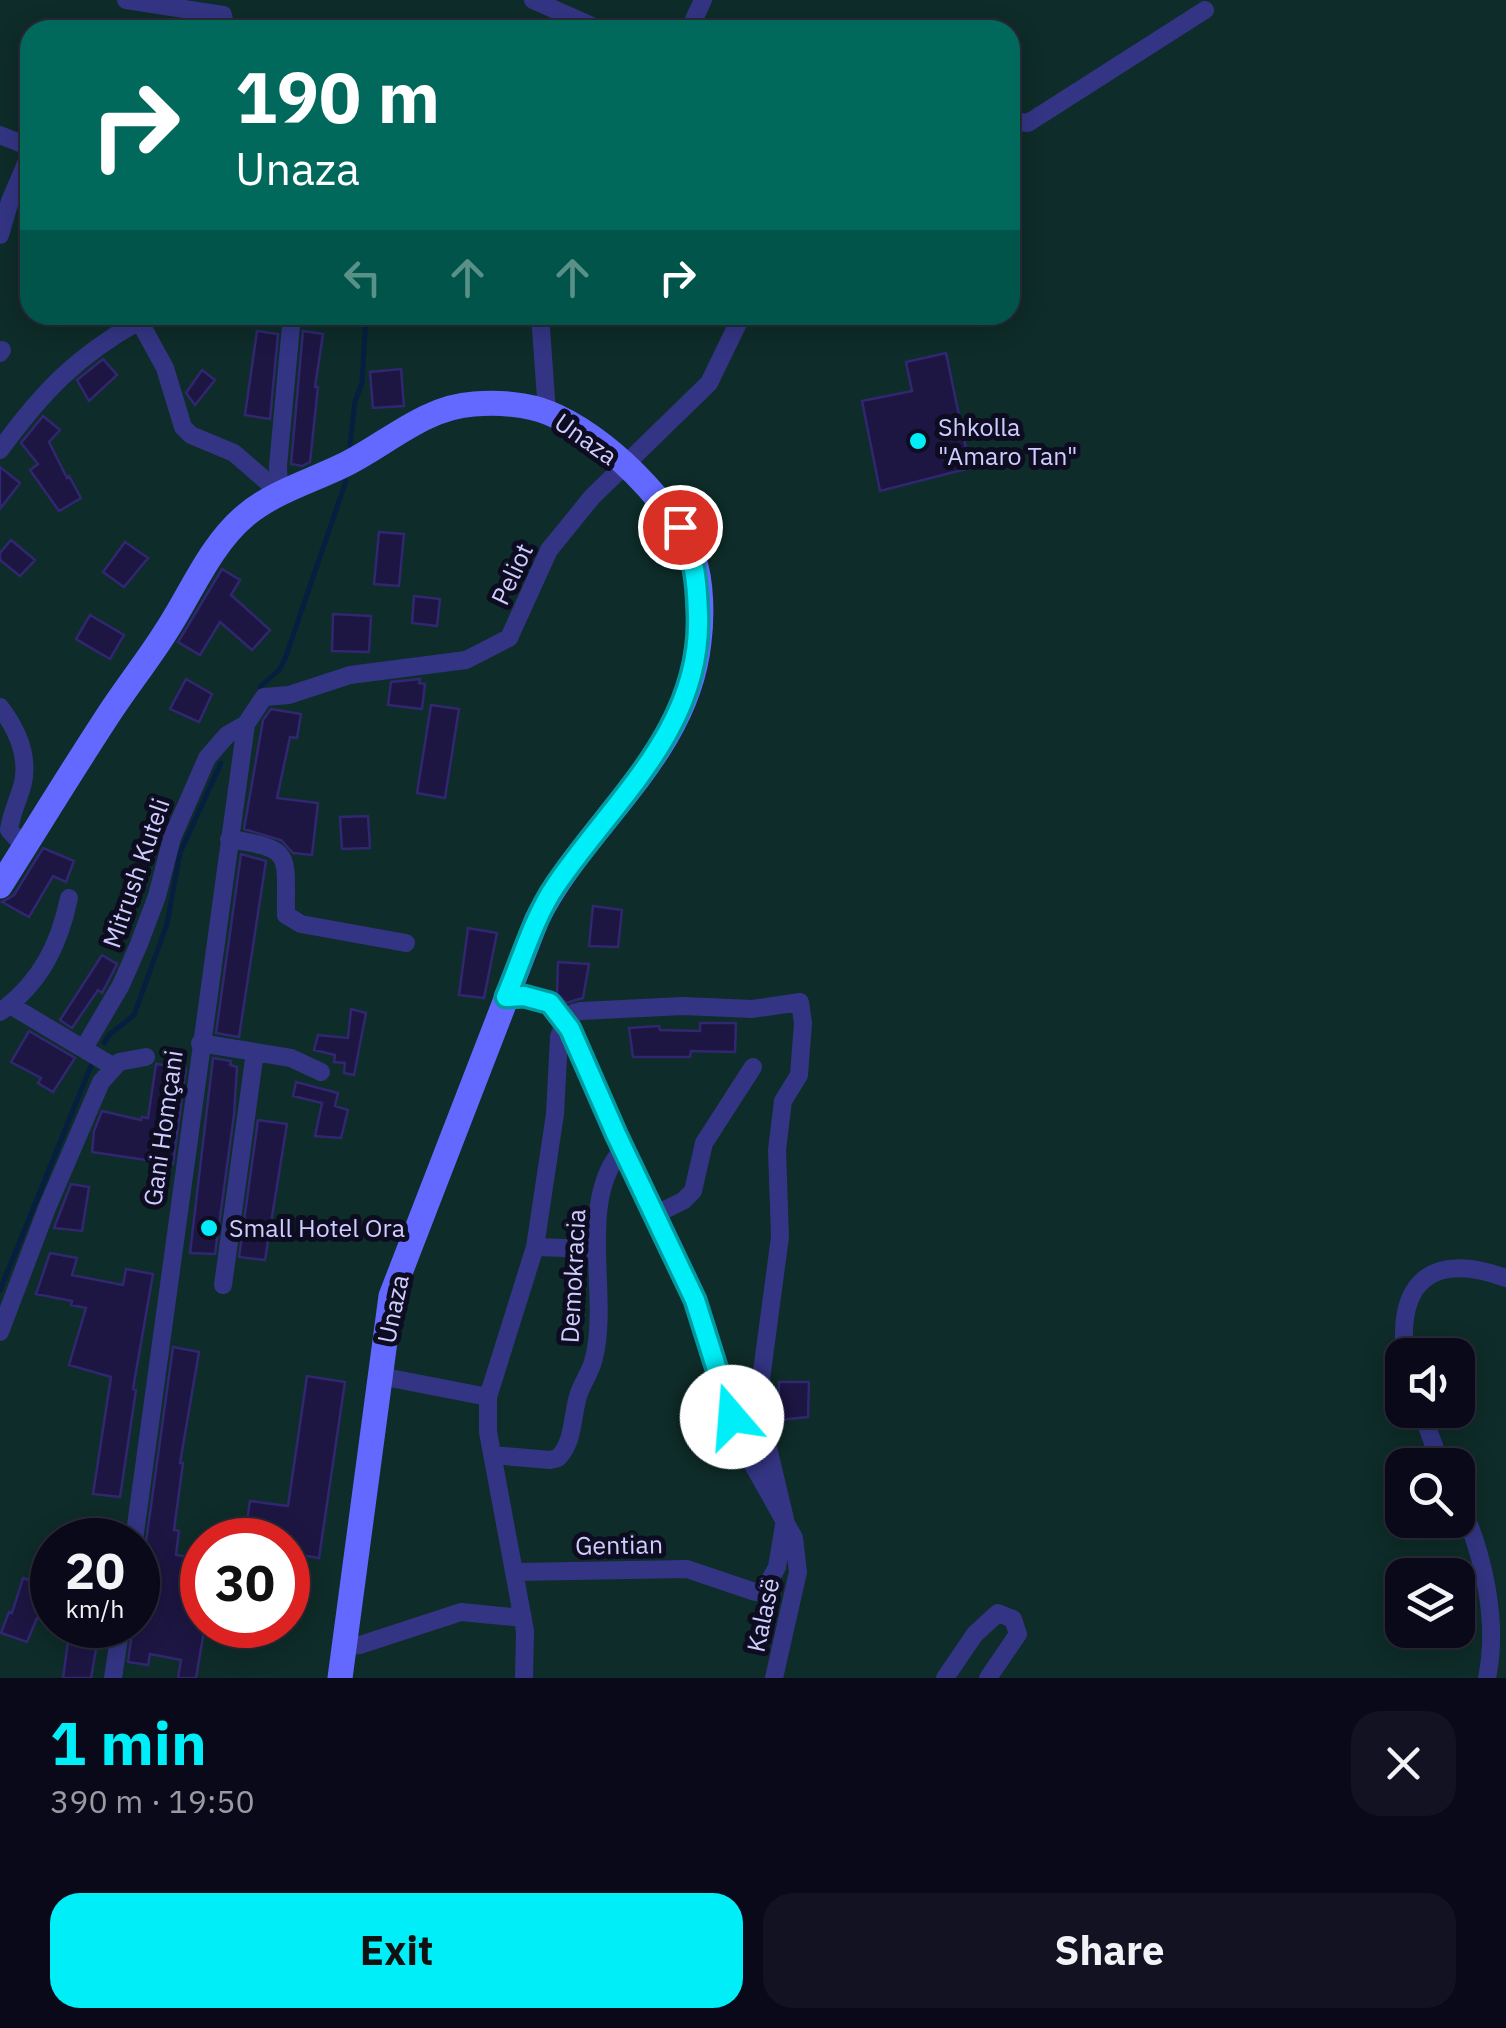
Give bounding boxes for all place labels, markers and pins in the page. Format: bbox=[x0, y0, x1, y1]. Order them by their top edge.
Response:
place label: Shkolla "Amaro Tan" bbox=[938, 410, 1078, 472]
marker: Shkolla "Amaro Tan" bbox=[907, 430, 929, 452]
pin bbox=[638, 485, 723, 570]
place label: Small Hotel Ora bbox=[229, 1211, 405, 1244]
marker: Small Hotel Ora bbox=[198, 1217, 220, 1239]

